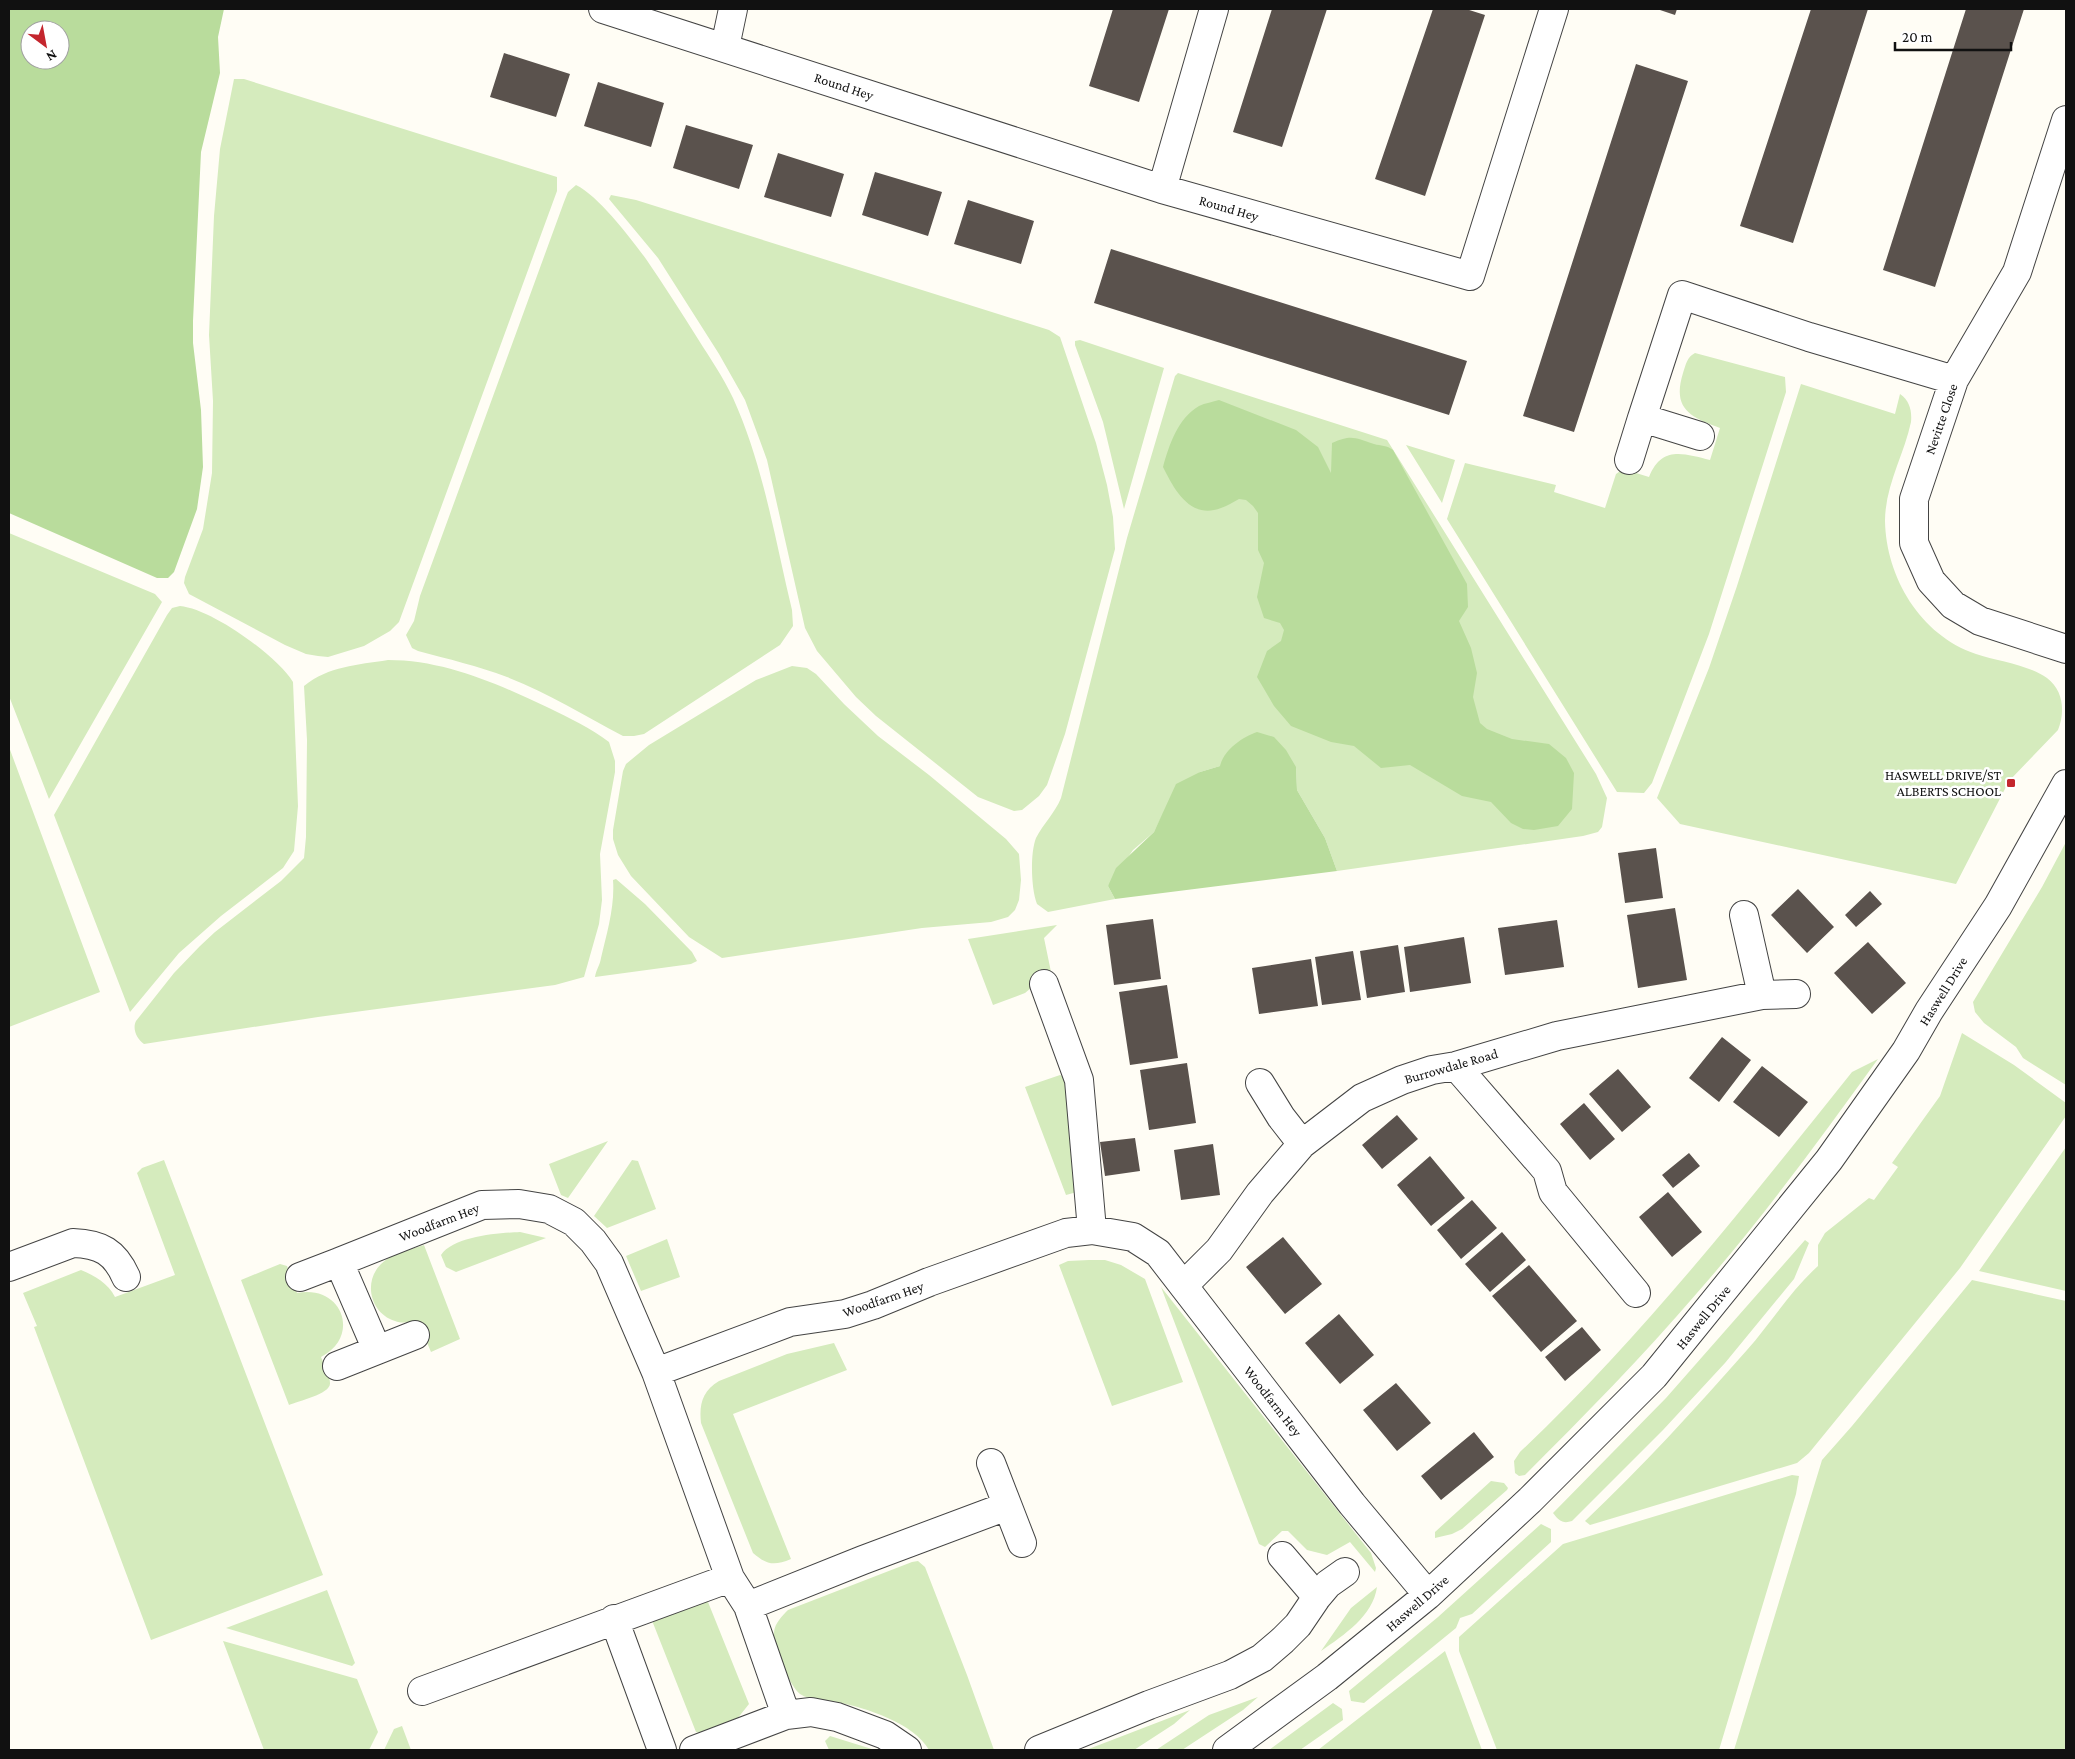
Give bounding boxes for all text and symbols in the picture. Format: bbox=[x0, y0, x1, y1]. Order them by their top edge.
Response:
north arrow bbox=[20, 20, 70, 70]
scale bar bbox=[1895, 20, 2011, 52]
text: 20 m bbox=[1902, 29, 1933, 45]
text: N bbox=[43, 47, 60, 66]
street label: Round Hey bbox=[812, 69, 876, 103]
street label: Round Hey bbox=[1197, 192, 1261, 224]
street label: Nevitte Close bbox=[1921, 381, 1961, 457]
place label: HASWELL DRIVE/ST ALBERTS SCHOOL bbox=[1885, 767, 2001, 799]
marker: HASWELL DRIVE/ST ALBERTS SCHOOL bbox=[2005, 777, 2017, 789]
street label: Haswell Drive bbox=[1916, 954, 1970, 1028]
street label: Burrowdale Road bbox=[1402, 1045, 1500, 1087]
street label: Woodfarm Hey bbox=[397, 1199, 482, 1245]
street label: Woodfarm Hey bbox=[840, 1277, 926, 1320]
street label: Haswell Drive bbox=[1672, 1282, 1734, 1352]
street label: Woodfarm Hey bbox=[1241, 1363, 1306, 1440]
street label: Haswell Drive bbox=[1382, 1571, 1452, 1635]

